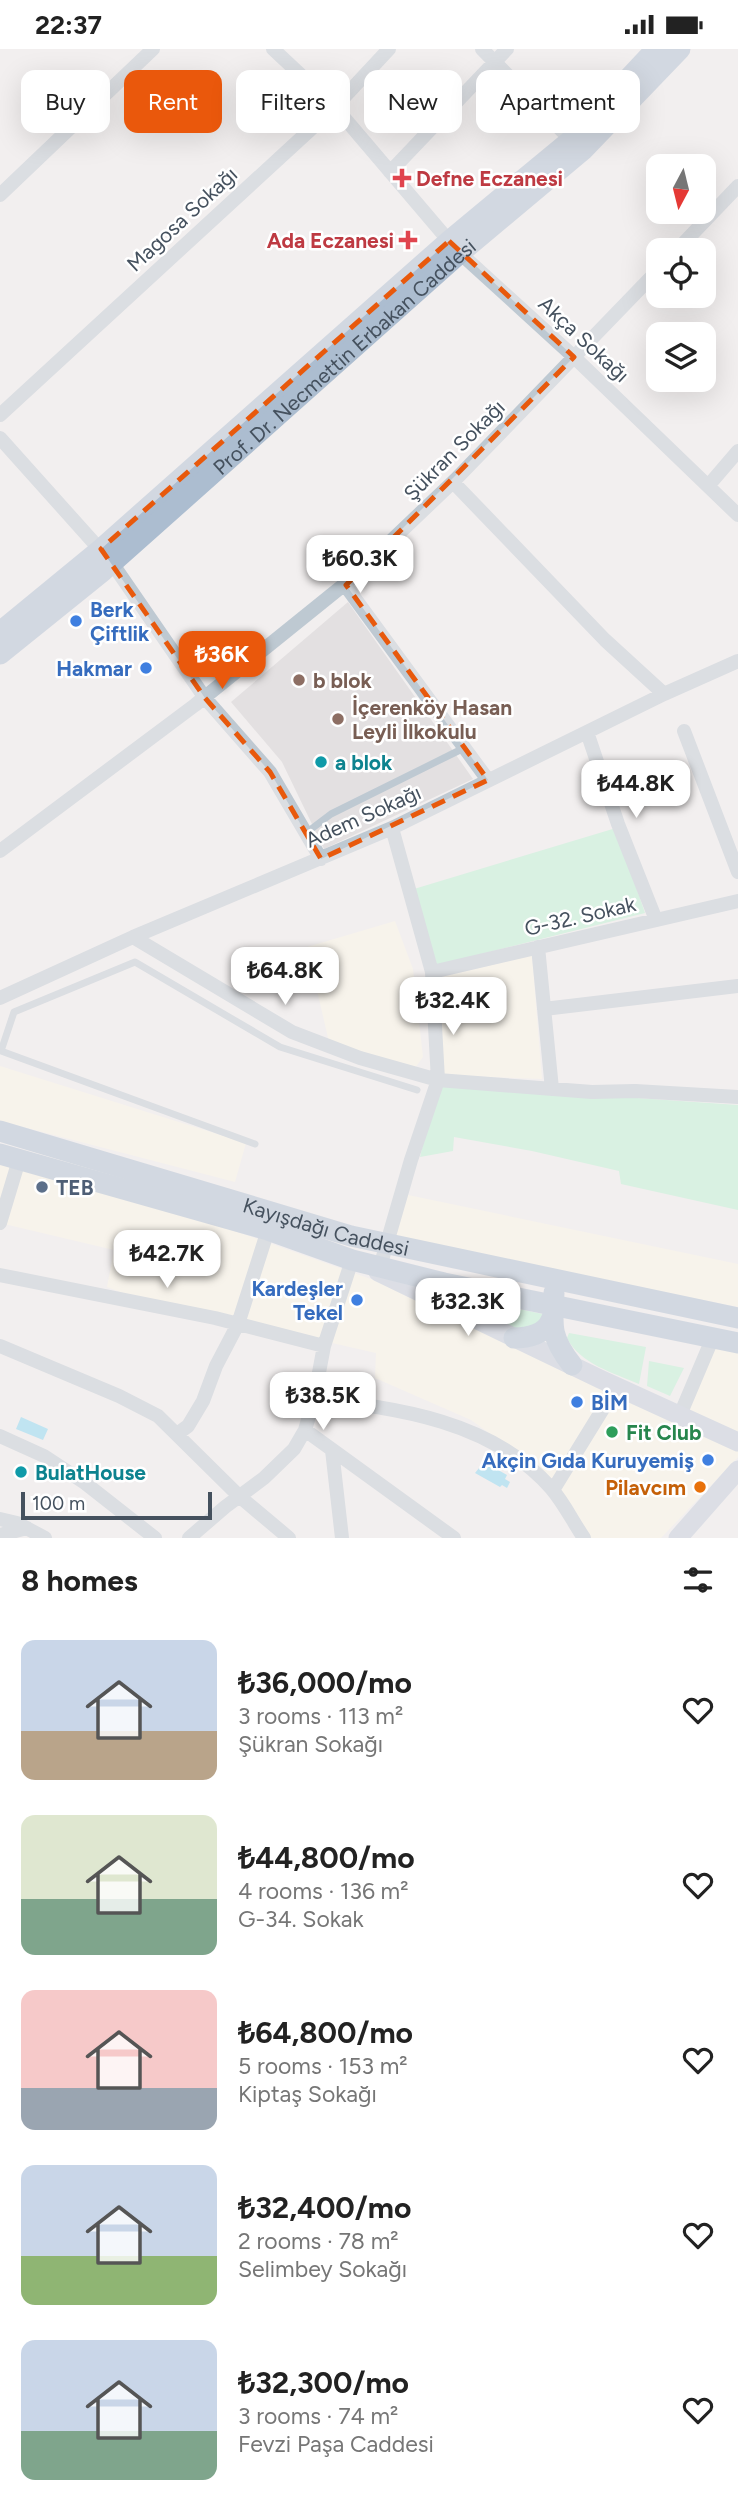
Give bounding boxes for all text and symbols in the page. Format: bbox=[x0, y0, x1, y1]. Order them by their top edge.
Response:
text: 22:37 bbox=[35, 9, 102, 41]
chip: Buy bbox=[21, 70, 110, 133]
chip: Rent bbox=[124, 70, 222, 133]
chip: Filters bbox=[236, 70, 350, 133]
chip: New bbox=[364, 70, 462, 133]
chip: Apartment bbox=[476, 70, 640, 133]
north arrow bbox=[646, 154, 716, 224]
map controls bbox=[646, 154, 716, 392]
street label: Magosa Sokağı bbox=[122, 162, 242, 276]
place label: Defne Eczanesi bbox=[416, 166, 563, 191]
marker: Defne Eczanesi bbox=[394, 170, 410, 186]
place label: Ada Eczanesi bbox=[267, 228, 394, 253]
marker: Ada Eczanesi bbox=[400, 232, 416, 248]
street label: Prof. Dr. Necmettin Erbakan Caddesi bbox=[208, 233, 480, 480]
button: locate bbox=[646, 238, 716, 308]
street label: Akça Sokağı bbox=[534, 291, 634, 387]
button: layers bbox=[646, 322, 716, 392]
street label: Şükran Sokağı bbox=[398, 394, 510, 506]
pin: ₺60.3K bbox=[303, 535, 417, 595]
text: ₺60.3K bbox=[322, 544, 398, 572]
place label: Berk Çiftlik bbox=[90, 597, 150, 646]
marker: Berk Çiftlik bbox=[68, 613, 84, 629]
pin: ₺36K bbox=[181, 631, 263, 691]
text: ₺36K bbox=[195, 640, 249, 668]
place label: Hakmar bbox=[56, 656, 132, 681]
marker: Hakmar bbox=[138, 660, 154, 676]
place label: b blok bbox=[313, 668, 372, 693]
marker: b blok bbox=[291, 672, 307, 688]
place label: İçerenköy Hasan Leyli İlkokulu bbox=[352, 695, 512, 744]
marker: İçerenköy Hasan Leyli İlkokulu bbox=[330, 711, 346, 727]
place label: a blok bbox=[335, 750, 393, 775]
marker: a blok bbox=[313, 754, 329, 770]
pin: ₺44.8K bbox=[579, 761, 693, 820]
text: ₺44.8K bbox=[597, 769, 675, 797]
street label: Adem Sokağı bbox=[301, 779, 425, 853]
street label: G-32. Sokak bbox=[522, 891, 639, 941]
pin: ₺64.8K bbox=[228, 947, 342, 1007]
text: ₺64.8K bbox=[247, 956, 323, 984]
pin: ₺32.4K bbox=[396, 977, 510, 1037]
text: ₺32.4K bbox=[416, 986, 490, 1014]
place label: TEB bbox=[56, 1175, 94, 1200]
marker: TEB bbox=[34, 1179, 50, 1195]
street label: Kayışdağı Caddesi bbox=[240, 1192, 411, 1260]
pin: ₺42.7K bbox=[110, 1231, 224, 1290]
text: ₺42.7K bbox=[130, 1239, 204, 1267]
place label: Kardeşler Tekel bbox=[252, 1276, 343, 1325]
pin: ₺32.3K bbox=[411, 1279, 525, 1338]
text: ₺32.3K bbox=[431, 1287, 505, 1315]
marker: Kardeşler Tekel bbox=[349, 1292, 365, 1308]
pin: ₺38.5K bbox=[266, 1373, 380, 1432]
text: ₺38.5K bbox=[286, 1381, 360, 1409]
place label: BİM bbox=[591, 1390, 628, 1415]
marker: BİM bbox=[569, 1394, 585, 1410]
place label: Fit Club bbox=[626, 1420, 701, 1445]
marker: Fit Club bbox=[604, 1424, 620, 1440]
place label: Akçin Gıda Kuruyemiş bbox=[482, 1448, 694, 1473]
marker: Akçin Gıda Kuruyemiş bbox=[700, 1452, 716, 1468]
place label: BulatHouse bbox=[35, 1460, 146, 1485]
marker: BulatHouse bbox=[13, 1464, 29, 1480]
place label: Pilavcım bbox=[605, 1475, 686, 1500]
marker: Pilavcım bbox=[692, 1479, 708, 1495]
scale bar bbox=[21, 1489, 212, 1521]
text: 100 m bbox=[32, 1492, 85, 1515]
icon: filters bbox=[679, 1561, 717, 1599]
text: 8 homes bbox=[21, 1562, 138, 1599]
text: ₺36,000/mo bbox=[238, 1664, 412, 1701]
icon: home bbox=[77, 1668, 161, 1752]
icon: heart bbox=[679, 1691, 717, 1729]
text: 3 rooms · 113 m² bbox=[238, 1702, 403, 1730]
text: Şükran Sokağı bbox=[238, 1730, 383, 1758]
text: ₺44,800/mo bbox=[238, 1839, 415, 1876]
icon: home bbox=[77, 1843, 161, 1927]
icon: heart bbox=[679, 1866, 717, 1904]
text: 4 rooms · 136 m² bbox=[238, 1877, 409, 1905]
text: G-34. Sokak bbox=[238, 1905, 364, 1933]
text: ₺64,800/mo bbox=[238, 2014, 413, 2051]
icon: home bbox=[77, 2018, 161, 2102]
icon: heart bbox=[679, 2041, 717, 2079]
text: 5 rooms · 153 m² bbox=[238, 2052, 408, 2080]
text: Kiptaş Sokağı bbox=[238, 2080, 377, 2108]
text: ₺32,400/mo bbox=[238, 2189, 411, 2226]
icon: home bbox=[77, 2193, 161, 2277]
icon: heart bbox=[679, 2216, 717, 2254]
text: 2 rooms · 78 m² bbox=[238, 2227, 399, 2255]
text: Selimbey Sokağı bbox=[238, 2255, 407, 2283]
text: ₺32,300/mo bbox=[238, 2364, 409, 2401]
icon: home bbox=[77, 2368, 161, 2452]
icon: heart bbox=[679, 2391, 717, 2429]
text: 3 rooms · 74 m² bbox=[238, 2402, 398, 2430]
text: Fevzi Paşa Caddesi bbox=[238, 2430, 434, 2458]

